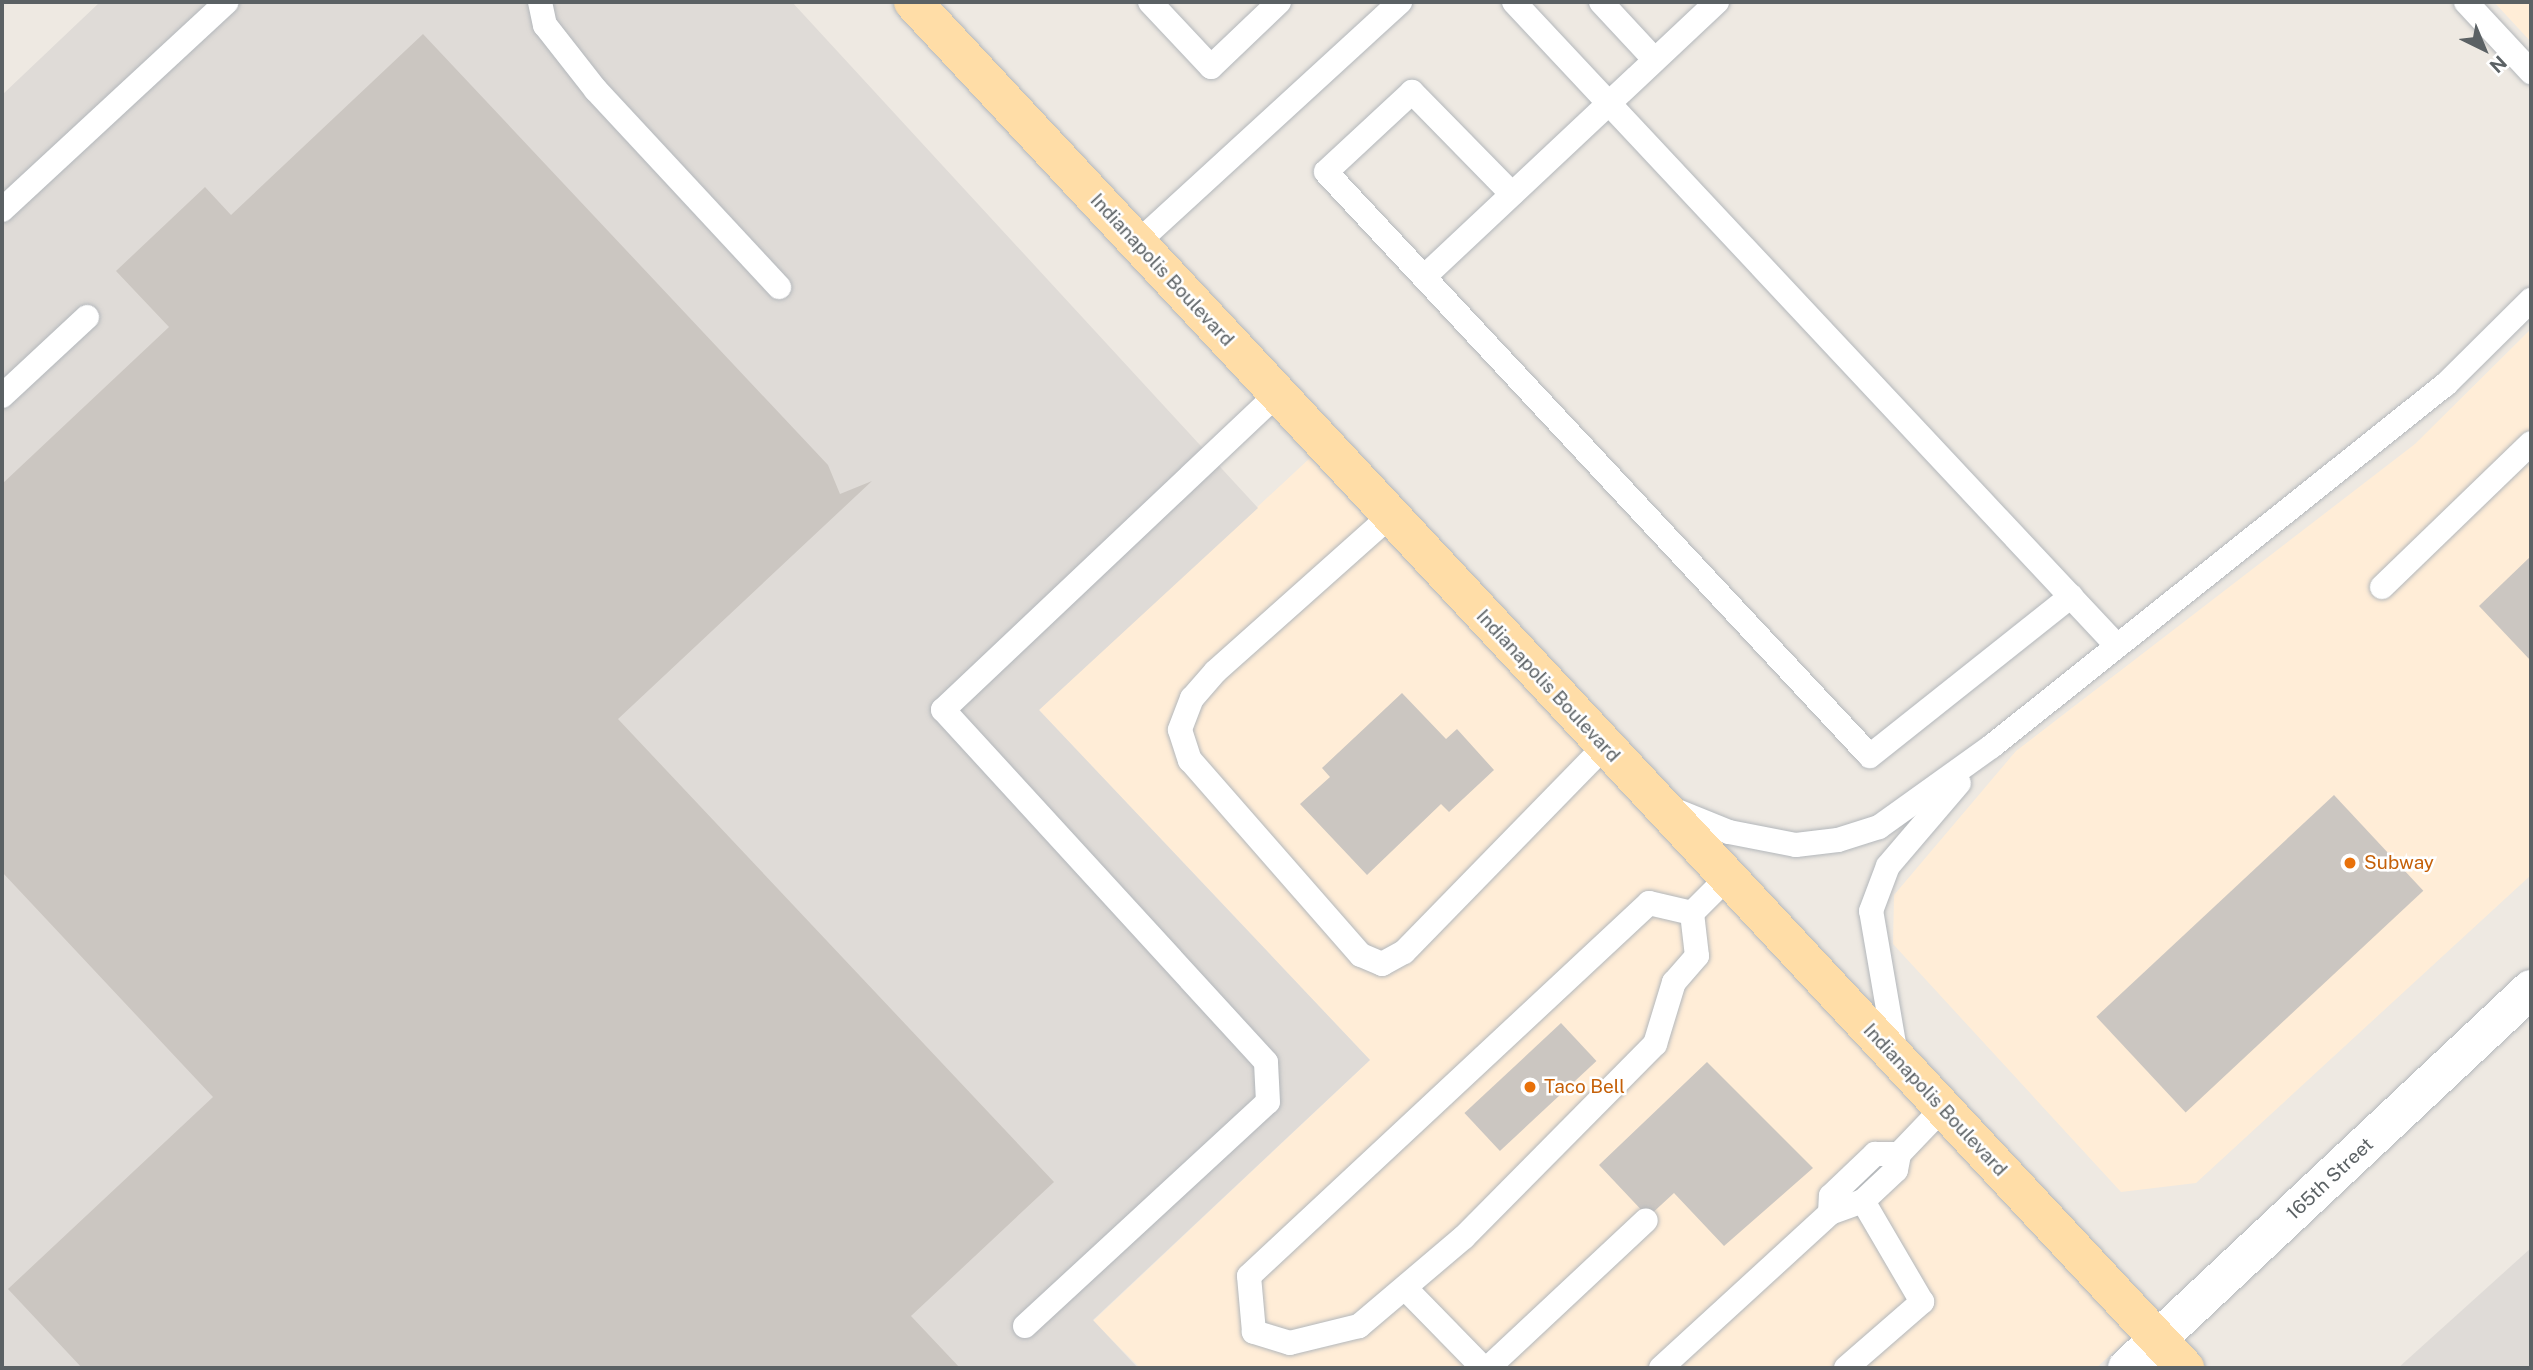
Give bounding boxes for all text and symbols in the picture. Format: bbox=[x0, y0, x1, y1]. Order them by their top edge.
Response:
north arrow bbox=[2449, 14, 2519, 84]
text: N bbox=[2485, 51, 2511, 77]
street label: Indianapolis Boulevard bbox=[1085, 189, 1239, 351]
street label: Indianapolis Boulevard bbox=[1471, 605, 1625, 767]
place label: Subway bbox=[2364, 852, 2434, 874]
marker: Subway bbox=[2342, 855, 2358, 871]
street label: Indianapolis Boulevard bbox=[1858, 1019, 2012, 1181]
place label: Taco Bell bbox=[1544, 1076, 1625, 1098]
marker: Taco Bell bbox=[1522, 1079, 1538, 1095]
street label: 165th Street bbox=[2282, 1133, 2378, 1225]

